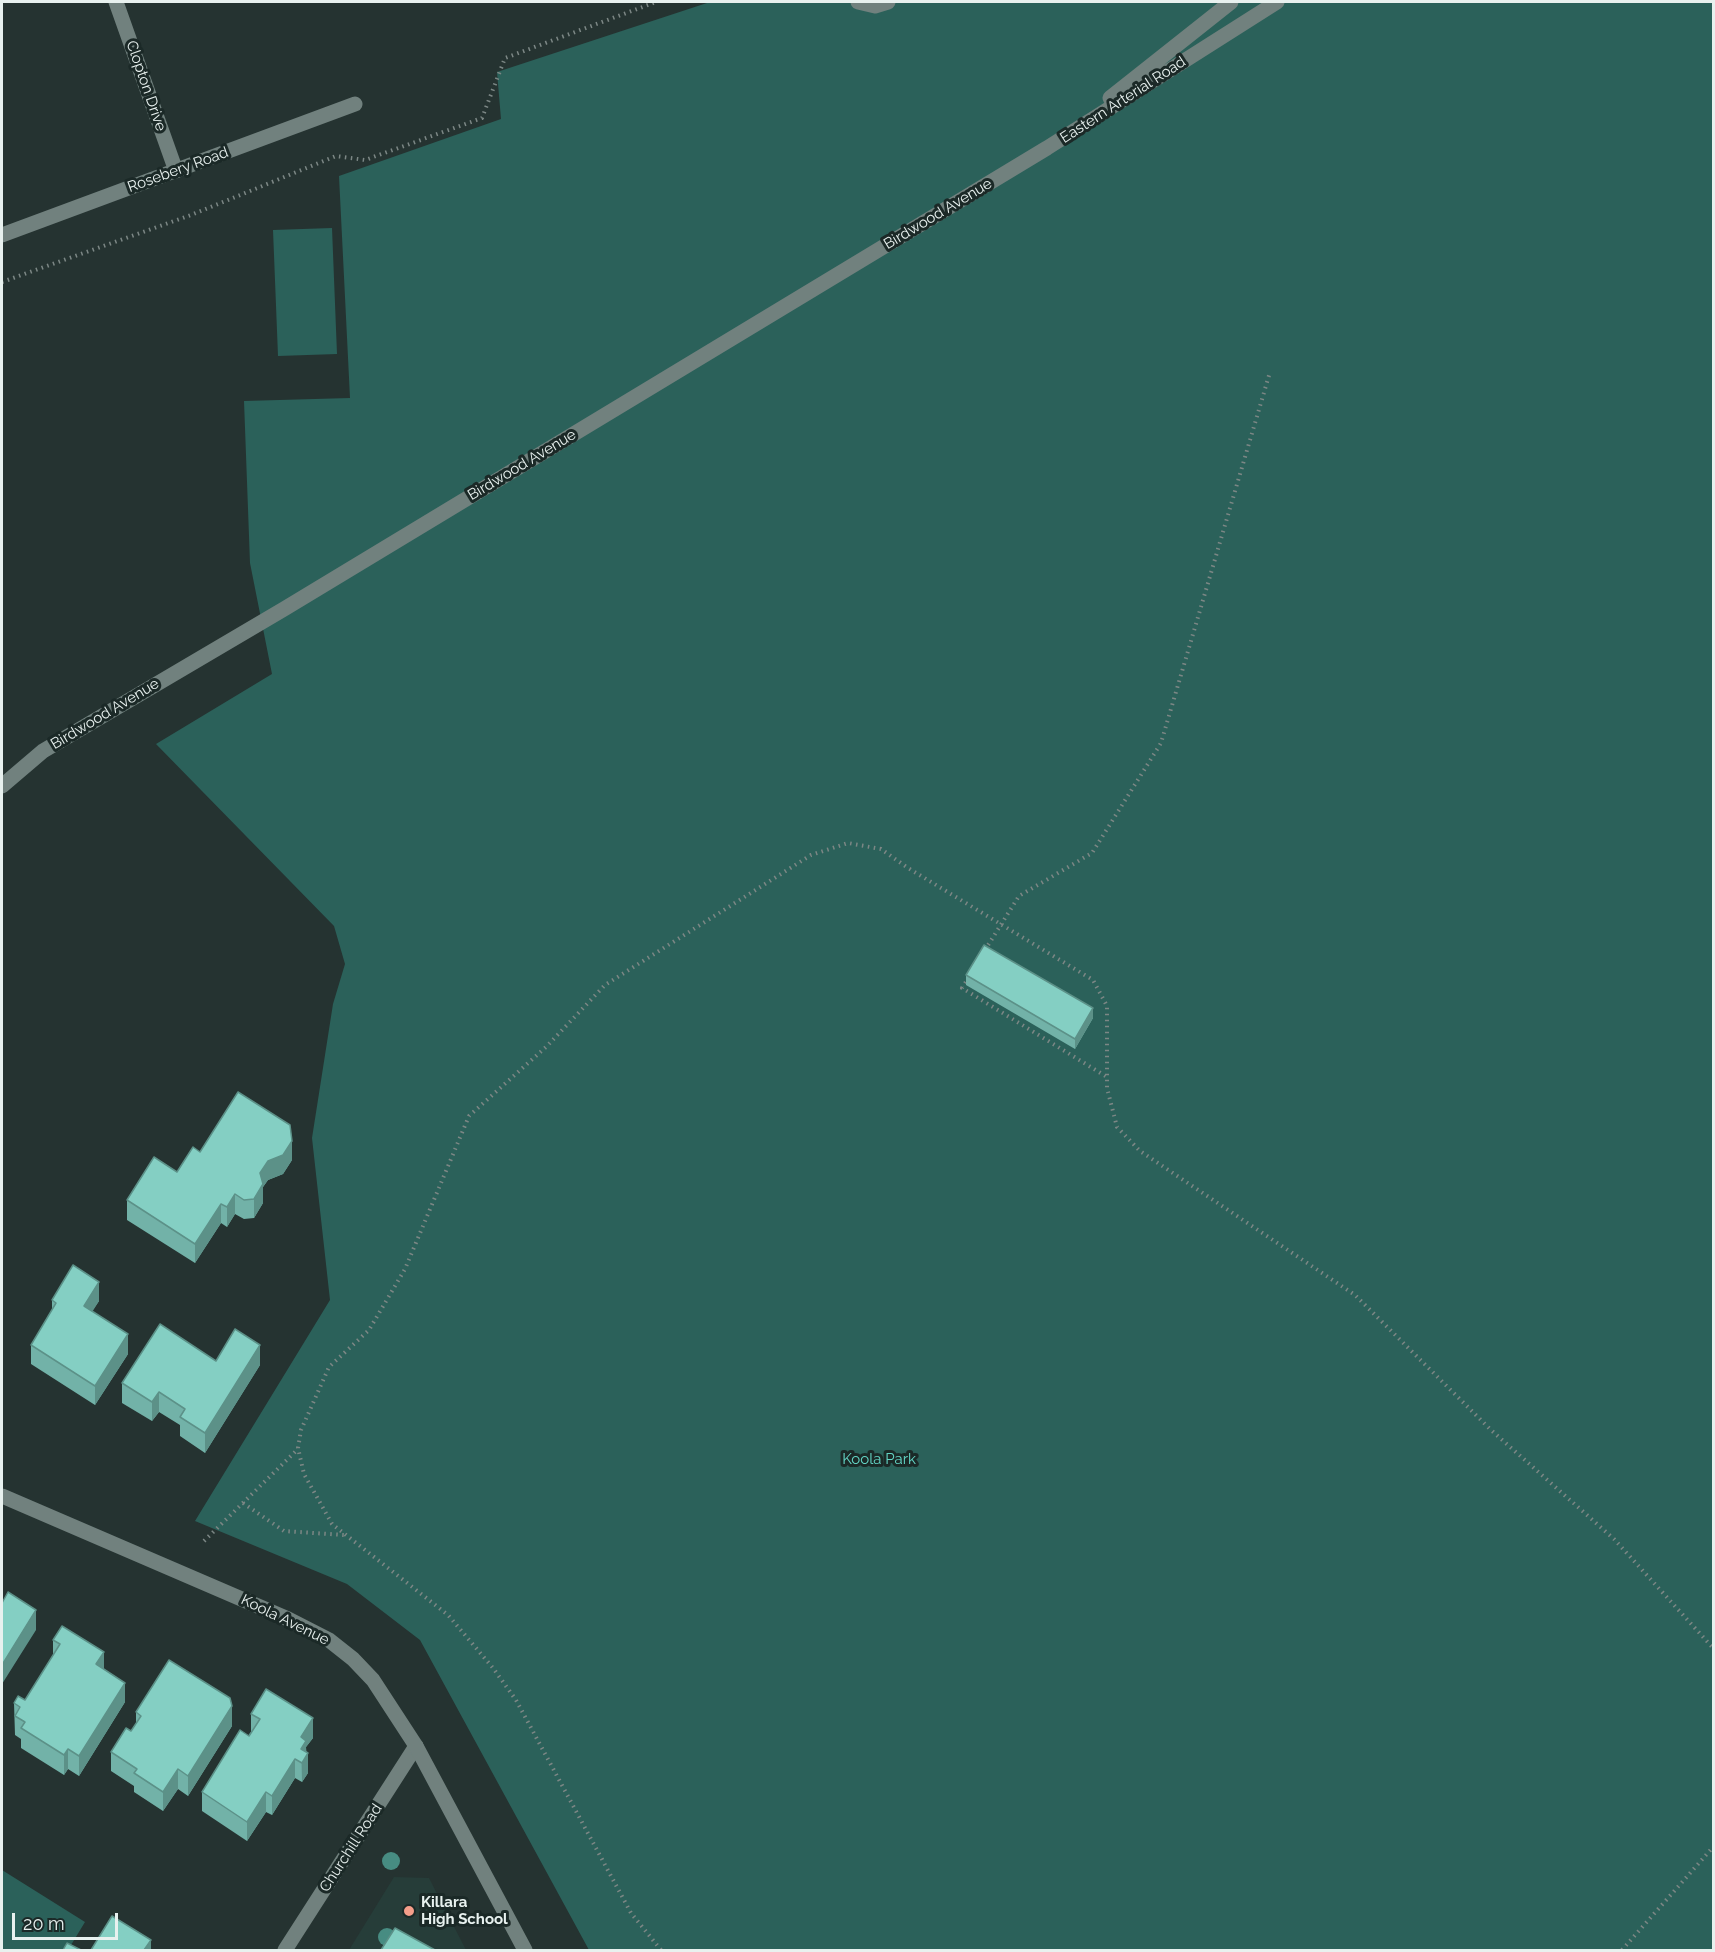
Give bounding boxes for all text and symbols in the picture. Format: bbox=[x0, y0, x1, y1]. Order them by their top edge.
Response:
street label: Clopton Drive bbox=[122, 38, 170, 134]
street label: Eastern Arterial Road bbox=[1057, 53, 1189, 147]
street label: Rosebery Road bbox=[125, 143, 231, 197]
street label: Birdwood Avenue bbox=[881, 175, 995, 253]
street label: Birdwood Avenue bbox=[465, 426, 579, 504]
street label: Birdwood Avenue bbox=[48, 675, 162, 753]
park label: Koola Park bbox=[842, 1450, 916, 1468]
street label: Koola Avenue bbox=[238, 1591, 332, 1649]
street label: Churchill Road bbox=[316, 1801, 386, 1895]
place label: Killara High School bbox=[421, 1893, 508, 1928]
scale bar bbox=[15, 1901, 122, 1939]
marker: Killara High School bbox=[402, 1904, 416, 1918]
text: 20 m bbox=[23, 1913, 65, 1934]

